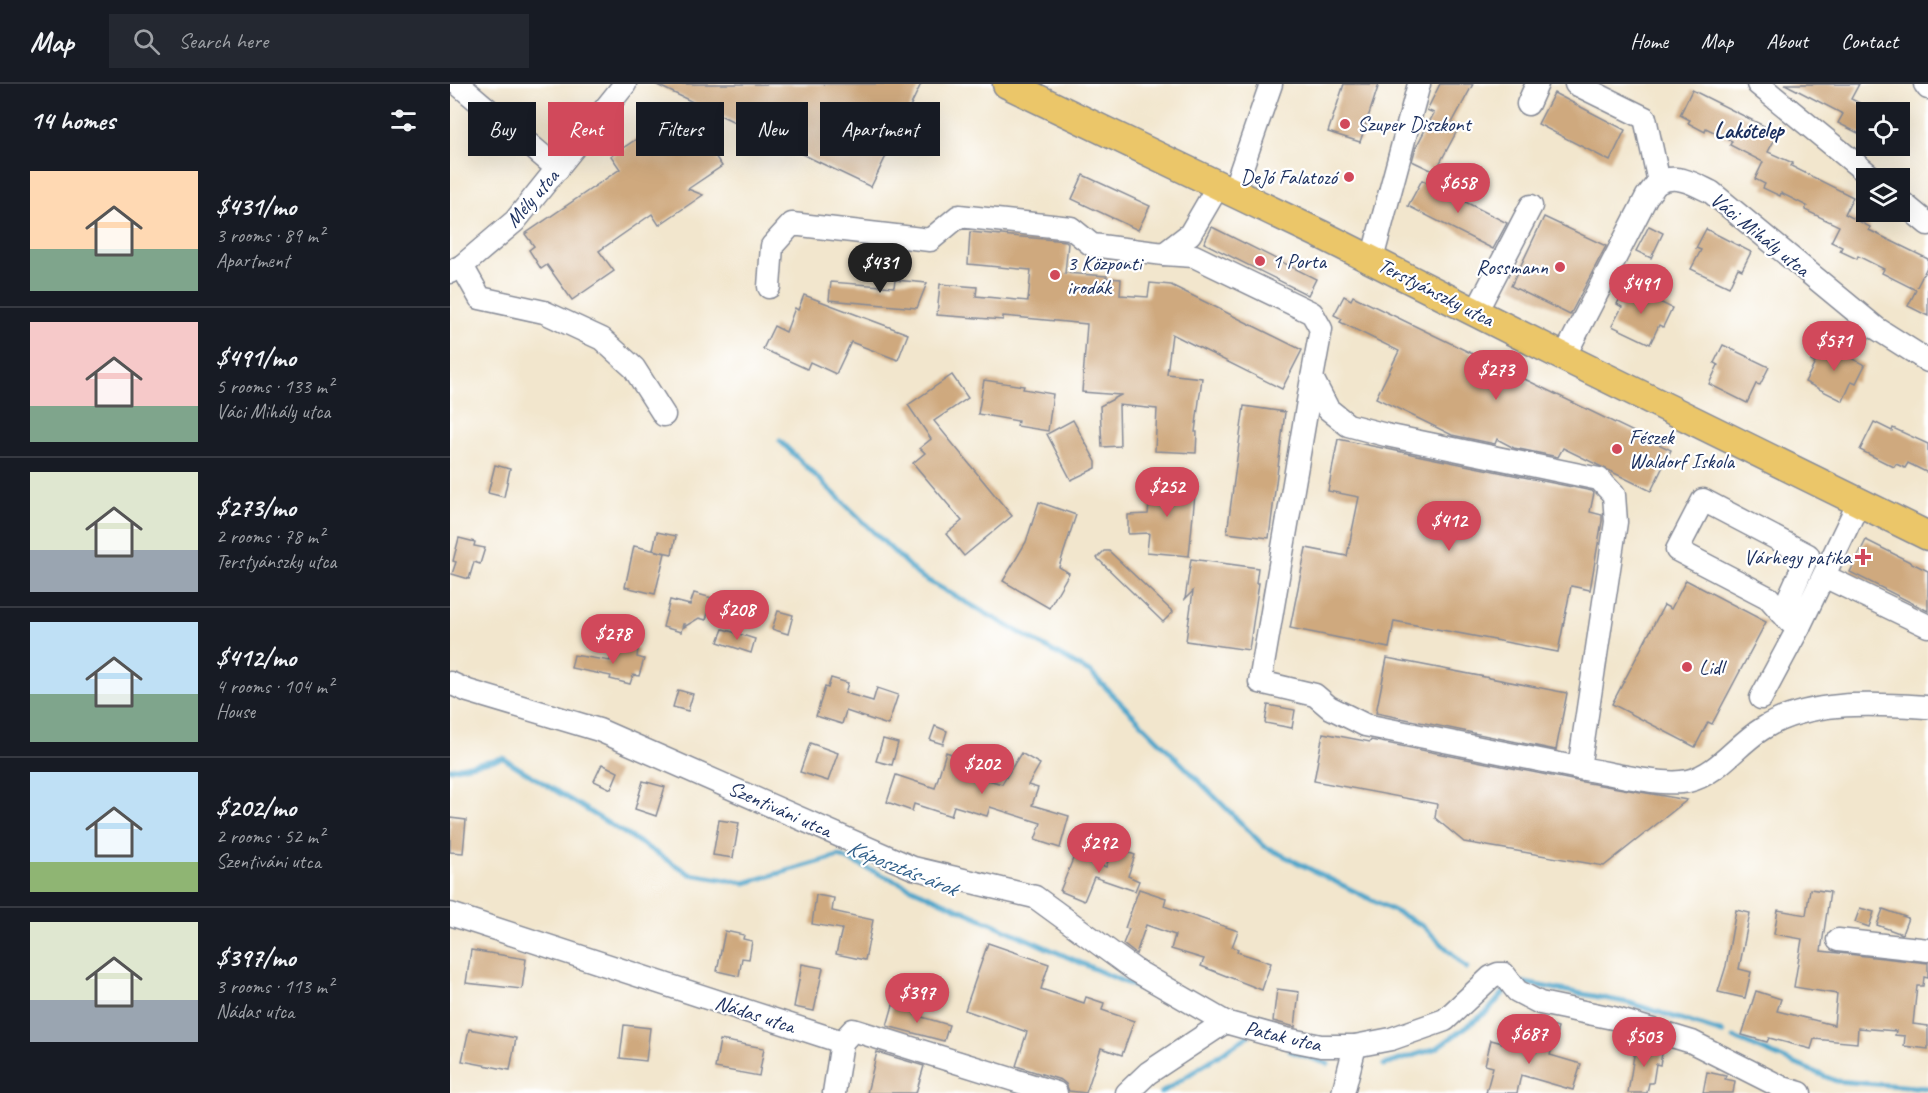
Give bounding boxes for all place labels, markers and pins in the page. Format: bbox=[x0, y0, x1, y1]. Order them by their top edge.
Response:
place label: Szuper Diszkont bbox=[1357, 111, 1473, 137]
marker: Szuper Diszkont bbox=[1338, 117, 1352, 131]
pin: $658 bbox=[1422, 163, 1494, 214]
place label: DeJó Falatozó bbox=[1240, 164, 1340, 190]
marker: DeJó Falatozó bbox=[1342, 170, 1356, 184]
pin: $431 bbox=[844, 243, 916, 294]
place label: 1 Porta bbox=[1272, 248, 1328, 274]
place label: 3 Központi irodák bbox=[1067, 250, 1145, 300]
marker: 1 Porta bbox=[1253, 254, 1267, 268]
place label: Rossmann bbox=[1476, 254, 1549, 280]
marker: Rossmann bbox=[1553, 260, 1567, 274]
pin: $491 bbox=[1605, 264, 1677, 315]
marker: 3 Központi irodák bbox=[1048, 268, 1062, 282]
pin: $571 bbox=[1798, 321, 1870, 372]
pin: $273 bbox=[1460, 350, 1532, 401]
place label: Fészek Waldorf Iskola bbox=[1629, 424, 1735, 474]
marker: Fészek Waldorf Iskola bbox=[1610, 442, 1624, 456]
pin: $252 bbox=[1131, 467, 1203, 518]
pin: $412 bbox=[1413, 501, 1485, 552]
place label: Várhegy patika bbox=[1744, 544, 1853, 570]
marker: Várhegy patika bbox=[1856, 550, 1870, 564]
pin: $208 bbox=[701, 590, 773, 641]
pin: $278 bbox=[577, 614, 649, 665]
place label: Lidl bbox=[1699, 654, 1727, 680]
marker: Lidl bbox=[1680, 660, 1694, 674]
pin: $202 bbox=[946, 744, 1018, 795]
pin: $292 bbox=[1063, 823, 1135, 874]
pin: $397 bbox=[881, 973, 953, 1024]
pin: $687 bbox=[1493, 1014, 1565, 1065]
pin: $503 bbox=[1608, 1017, 1680, 1068]

